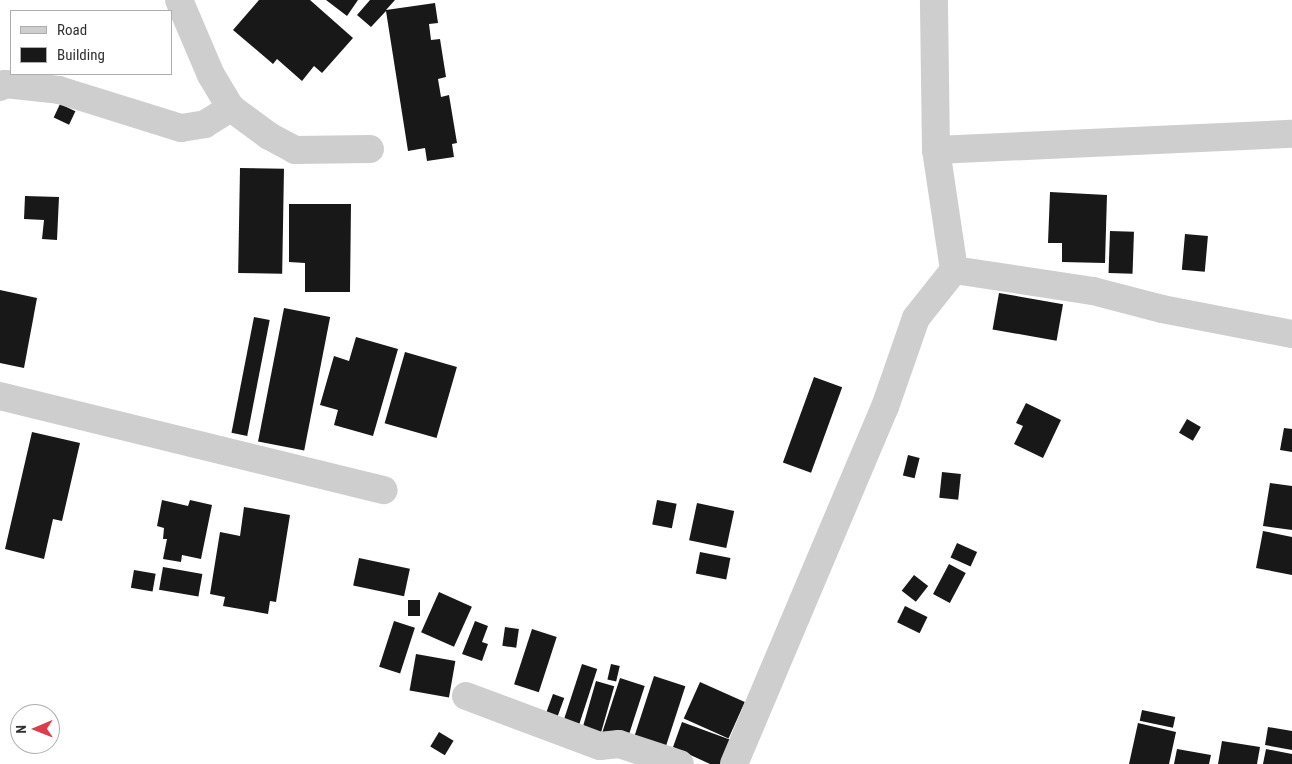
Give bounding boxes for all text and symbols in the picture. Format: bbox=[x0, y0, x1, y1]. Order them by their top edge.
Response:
legend bbox=[10, 10, 172, 75]
text: Road bbox=[57, 21, 87, 39]
text: Building bbox=[57, 46, 105, 64]
north arrow bbox=[10, 704, 60, 754]
text: N bbox=[13, 725, 29, 734]

